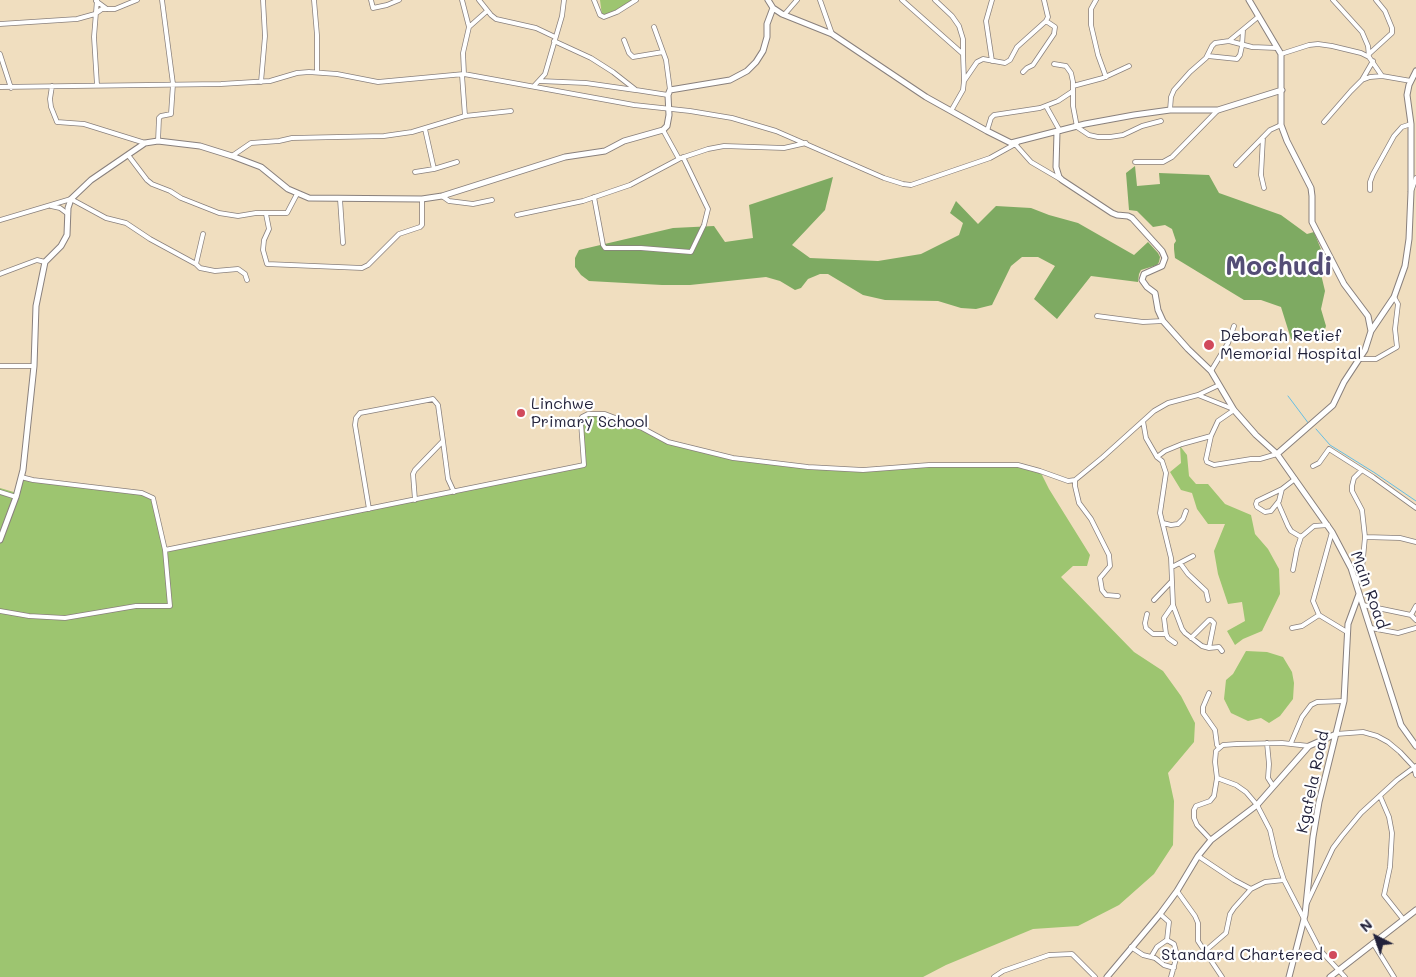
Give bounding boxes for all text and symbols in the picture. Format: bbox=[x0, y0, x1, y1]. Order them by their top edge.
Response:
district label: Mochudi bbox=[1225, 251, 1333, 283]
place label: Deborah Retief Memorial Hospital bbox=[1220, 326, 1361, 364]
marker: Deborah Retief Memorial Hospital bbox=[1202, 338, 1216, 352]
place label: Linchwe Primary School bbox=[531, 394, 648, 432]
marker: Linchwe Primary School bbox=[515, 407, 527, 419]
street label: Main Road bbox=[1346, 548, 1392, 632]
street label: Kgafela Road bbox=[1293, 729, 1333, 835]
north arrow bbox=[1351, 912, 1401, 962]
text: N bbox=[1356, 915, 1376, 936]
place label: Standard Chartered bbox=[1161, 945, 1323, 965]
marker: Standard Chartered bbox=[1327, 949, 1339, 961]

